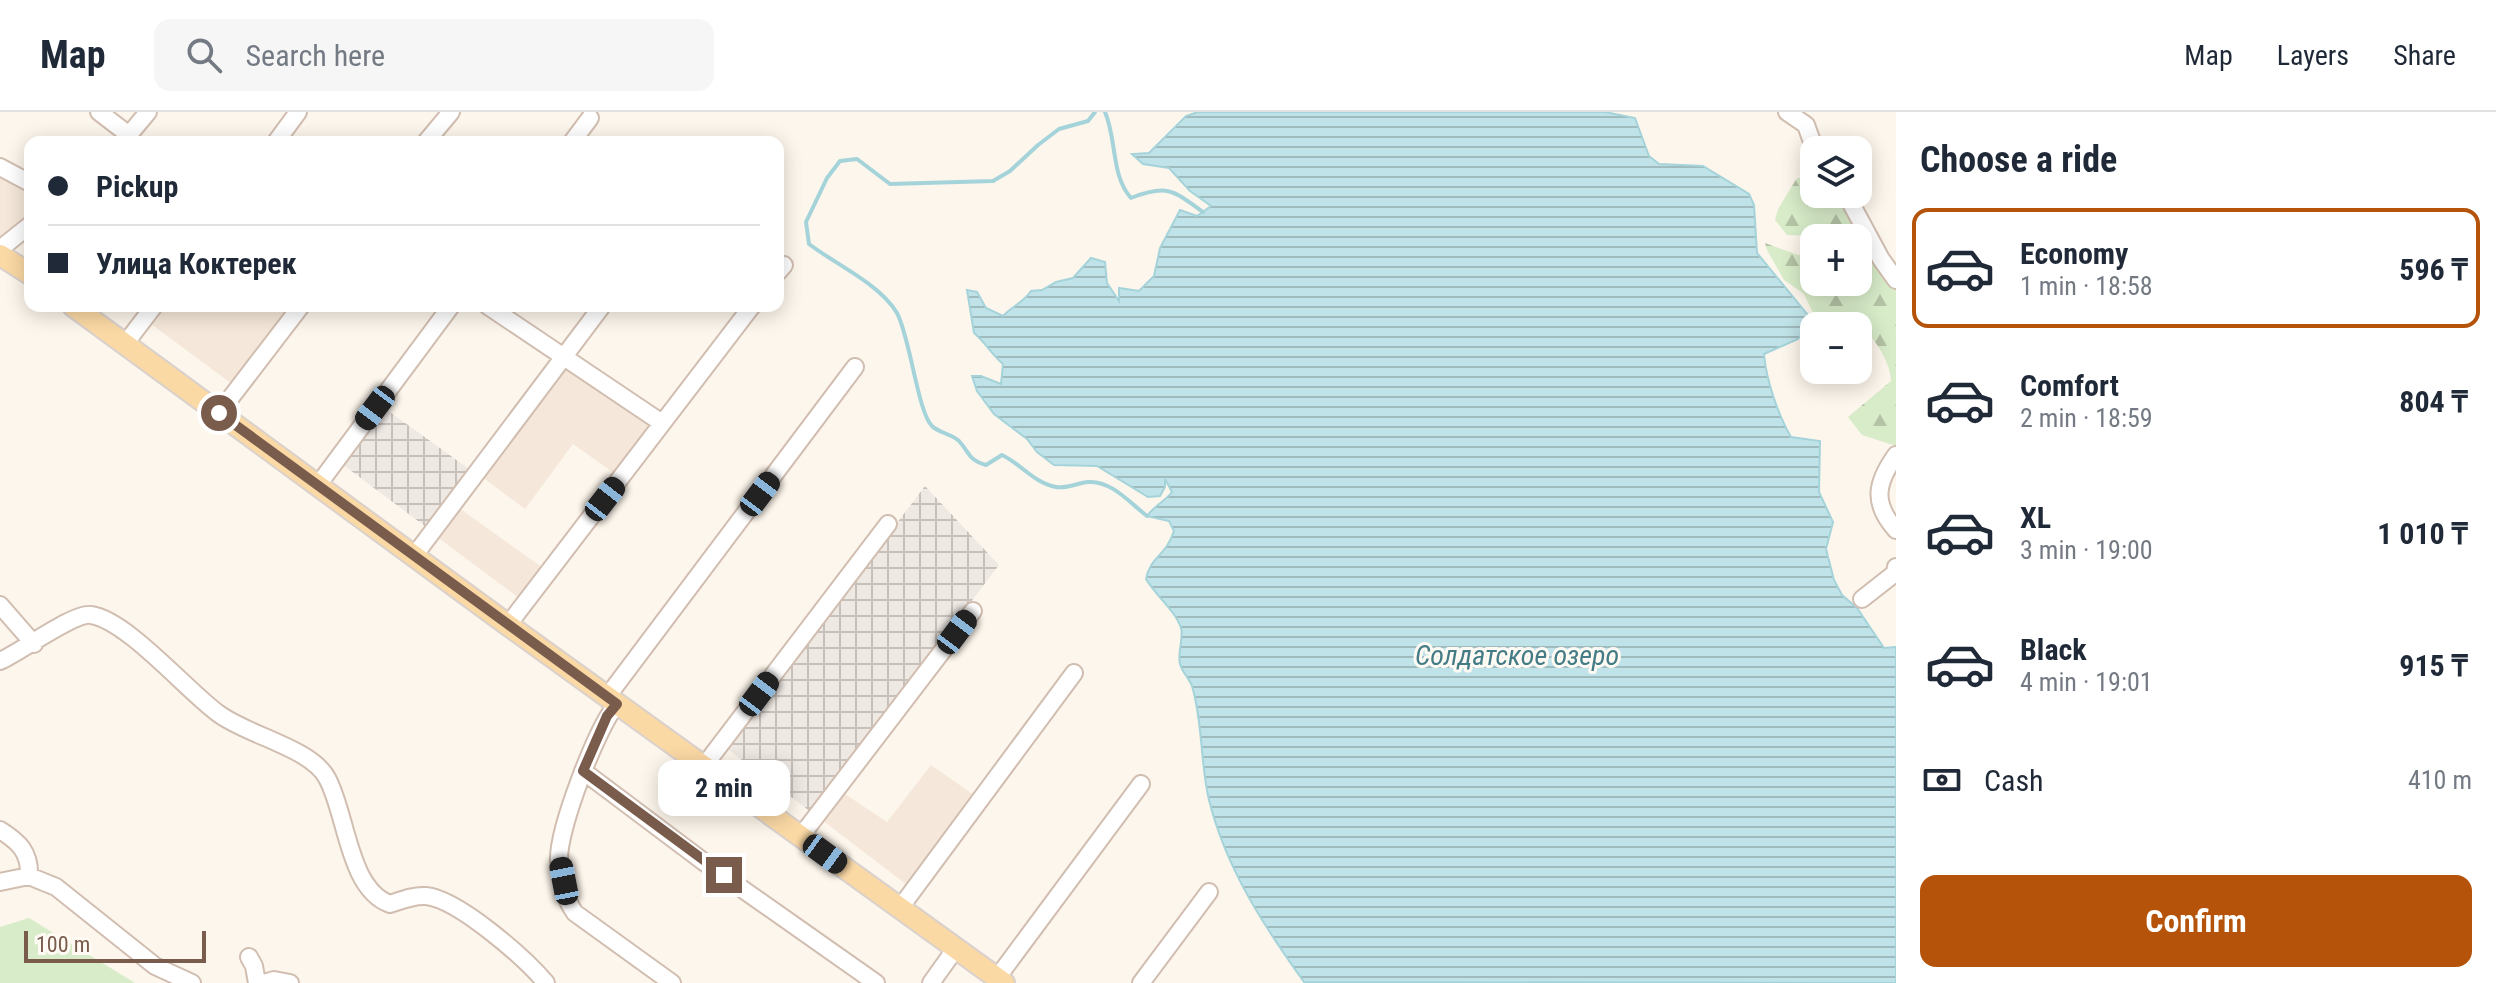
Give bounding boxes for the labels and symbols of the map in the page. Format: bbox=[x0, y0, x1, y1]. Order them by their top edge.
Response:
car bbox=[351, 382, 399, 434]
route start bbox=[201, 395, 237, 431]
car bbox=[736, 468, 784, 520]
car bbox=[581, 473, 629, 525]
car bbox=[933, 606, 981, 658]
water label: Солдатское озеро bbox=[1415, 639, 1619, 672]
car bbox=[735, 668, 783, 720]
callout: 2 min bbox=[658, 759, 790, 815]
car bbox=[799, 830, 851, 878]
car bbox=[548, 855, 580, 907]
route end bbox=[706, 857, 742, 893]
scale bar bbox=[24, 927, 206, 963]

